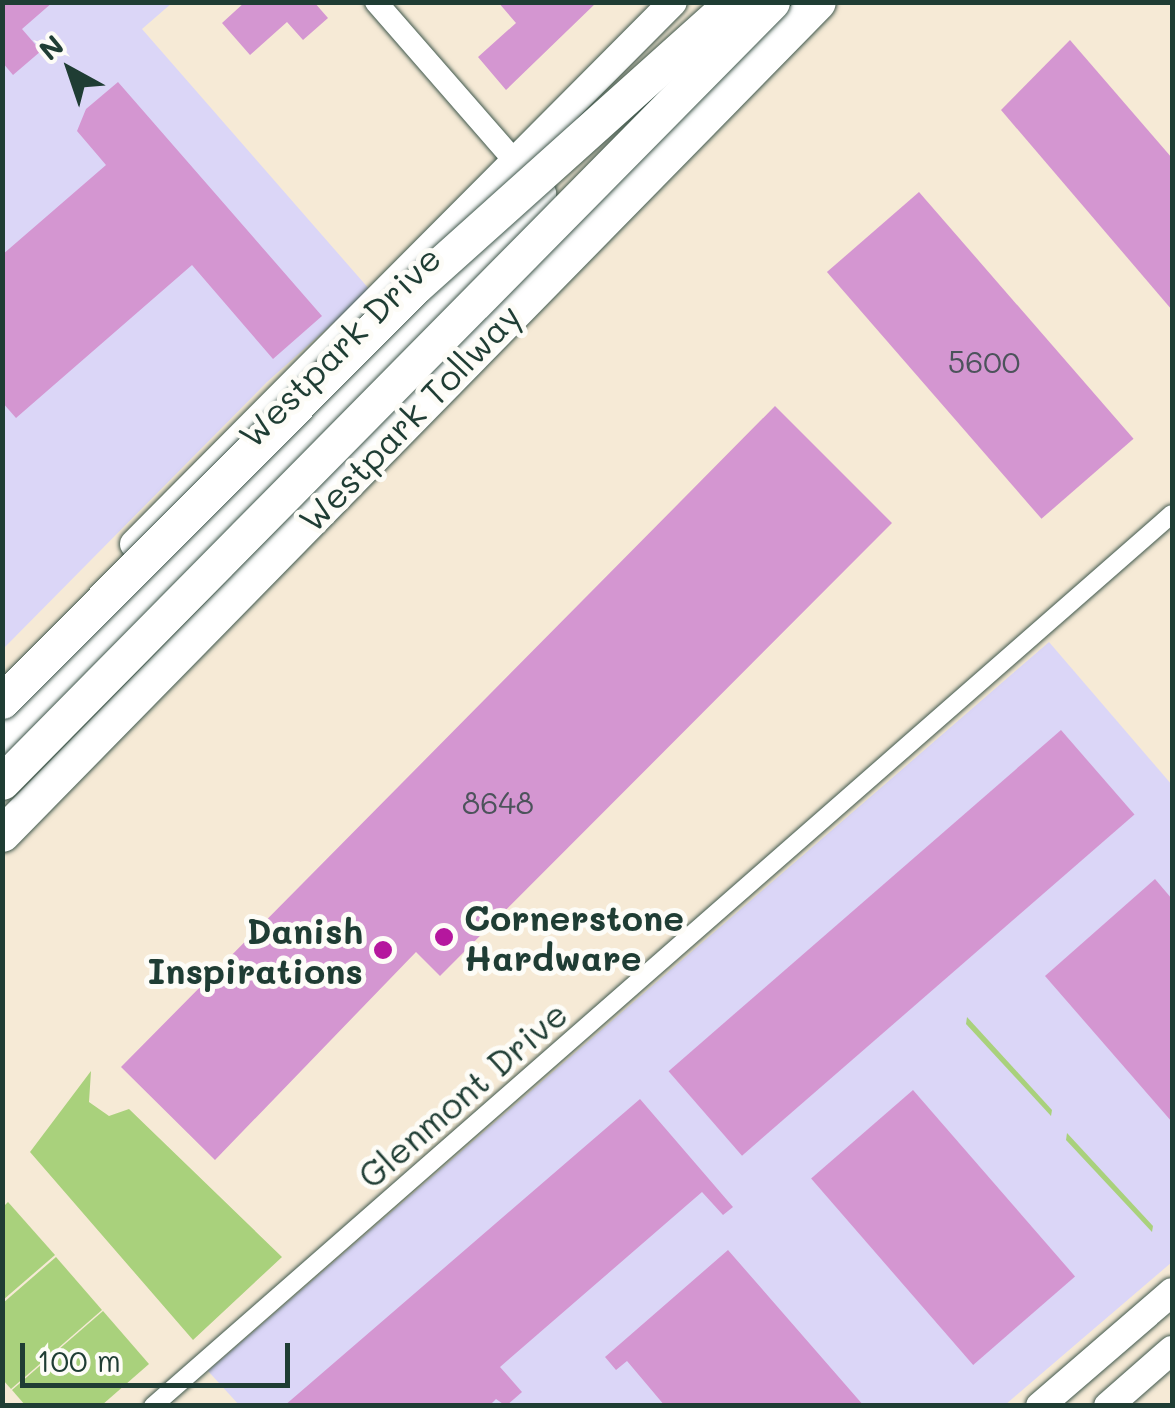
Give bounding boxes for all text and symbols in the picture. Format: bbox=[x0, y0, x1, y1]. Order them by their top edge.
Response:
north arrow bbox=[20, 20, 120, 120]
text: N bbox=[31, 26, 70, 68]
street label: Westpark Drive bbox=[229, 236, 449, 456]
street label: Westpark Tollway bbox=[289, 294, 529, 540]
house number: 5600 bbox=[948, 343, 1020, 379]
house number: 8648 bbox=[462, 784, 534, 820]
place label: Cornerstone Hardware bbox=[464, 896, 684, 978]
place label: Danish Inspirations bbox=[147, 909, 363, 991]
marker: Cornerstone Hardware bbox=[433, 926, 455, 948]
marker: Danish Inspirations bbox=[372, 939, 394, 961]
street label: Glenmont Drive bbox=[349, 992, 575, 1196]
scale bar bbox=[25, 1323, 295, 1385]
text: 100 m bbox=[37, 1340, 121, 1380]

